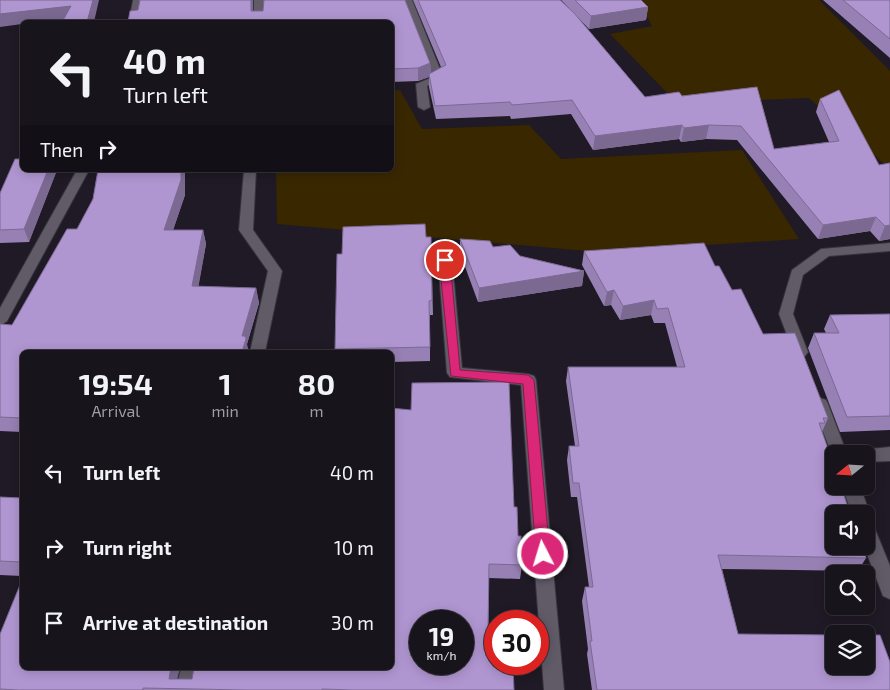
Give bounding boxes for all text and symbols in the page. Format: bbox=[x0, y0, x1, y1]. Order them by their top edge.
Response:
text: 40 m bbox=[123, 39, 206, 81]
icon: left bbox=[40, 40, 105, 105]
text: Turn left bbox=[123, 81, 208, 107]
icon: right bbox=[93, 135, 121, 163]
text: Then bbox=[40, 138, 83, 161]
pin bbox=[424, 239, 466, 281]
icon: arrive bbox=[431, 246, 459, 274]
text: 19:54 bbox=[79, 365, 153, 401]
text: 1 bbox=[219, 365, 232, 401]
text: 80 bbox=[298, 365, 335, 401]
text: Arrival bbox=[91, 401, 140, 420]
text: min bbox=[212, 401, 239, 420]
text: m bbox=[309, 401, 323, 420]
north arrow bbox=[825, 445, 875, 495]
map controls bbox=[825, 445, 875, 675]
icon: left bbox=[40, 459, 68, 487]
text: Turn left bbox=[83, 461, 160, 484]
text: 40 m bbox=[330, 461, 374, 484]
button: sound bbox=[825, 505, 875, 555]
position arrow bbox=[516, 527, 568, 579]
icon: right bbox=[40, 534, 68, 562]
text: Turn right bbox=[83, 536, 171, 559]
text: 10 m bbox=[334, 536, 374, 559]
button: search bbox=[825, 565, 875, 615]
icon: arrive bbox=[40, 609, 68, 637]
speed limit sign: 30 bbox=[484, 610, 549, 675]
text: Arrive at destination bbox=[83, 611, 268, 634]
text: 30 m bbox=[331, 611, 374, 634]
text: 19 bbox=[429, 621, 454, 651]
button: layers bbox=[825, 625, 875, 675]
text: km/h bbox=[427, 648, 456, 662]

